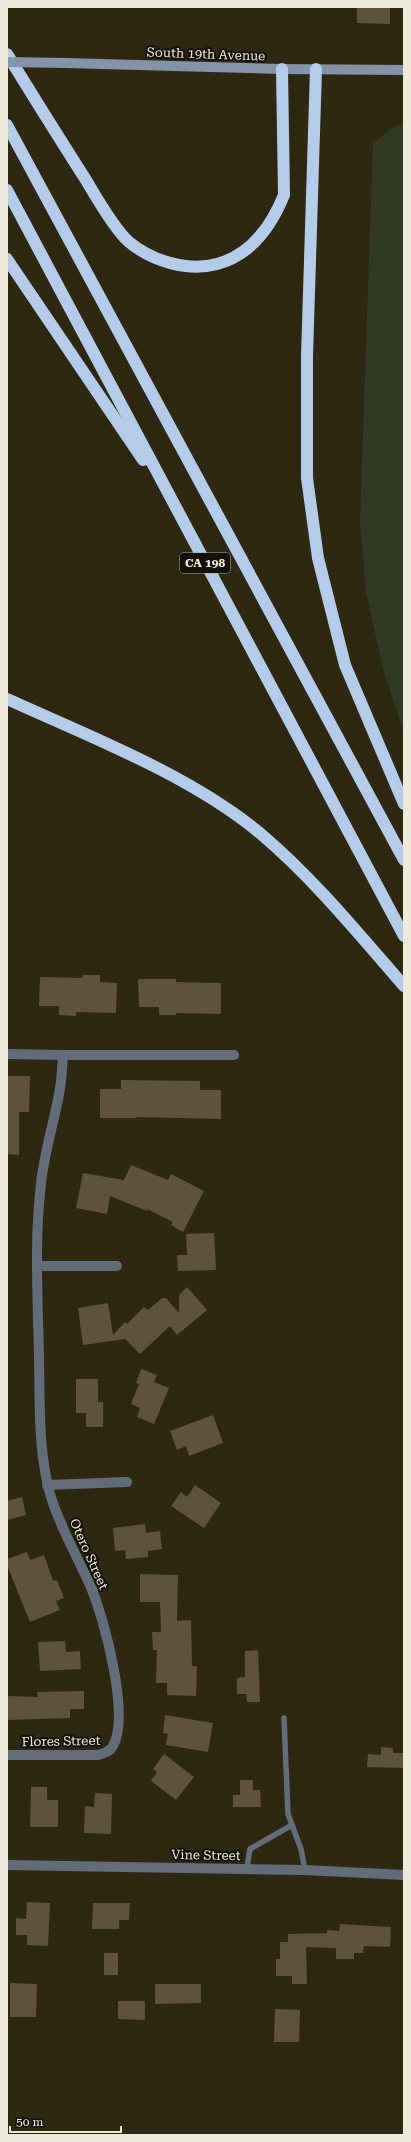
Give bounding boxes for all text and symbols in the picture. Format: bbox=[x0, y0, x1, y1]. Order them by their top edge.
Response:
street label: South 19th Avenue bbox=[146, 44, 266, 64]
road number: CA 198 bbox=[180, 553, 230, 573]
street label: Otero Street bbox=[67, 1516, 111, 1592]
street label: Flores Street bbox=[21, 1733, 101, 1749]
street label: Vine Street bbox=[171, 1847, 241, 1863]
scale bar bbox=[10, 2108, 121, 2134]
text: 50 m bbox=[16, 2115, 43, 2129]

